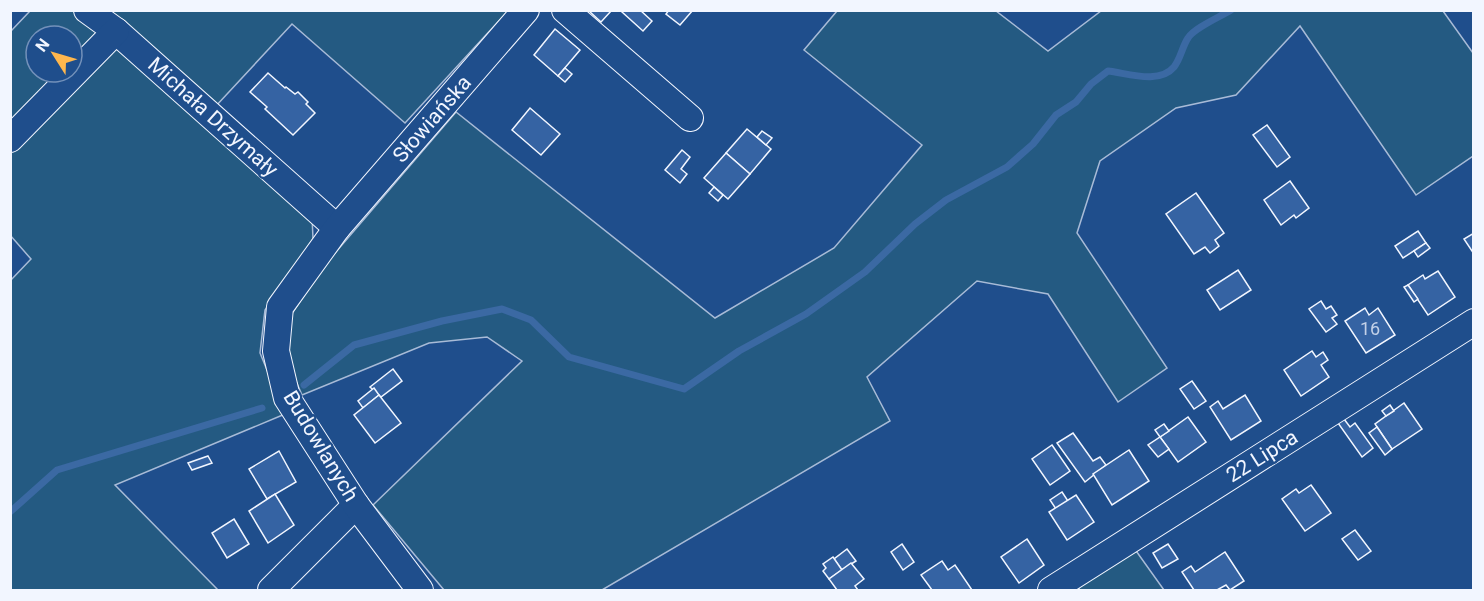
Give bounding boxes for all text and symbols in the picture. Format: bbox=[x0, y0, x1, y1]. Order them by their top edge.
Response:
north arrow bbox=[24, 24, 84, 84]
text: N bbox=[31, 35, 53, 56]
street label: Michała Drzymały bbox=[143, 52, 283, 182]
street label: Słowiańska bbox=[388, 71, 476, 167]
house number: 16 bbox=[1360, 318, 1380, 339]
street label: Budowlanych bbox=[279, 386, 363, 506]
street label: 22 Lipca bbox=[1222, 425, 1302, 487]

